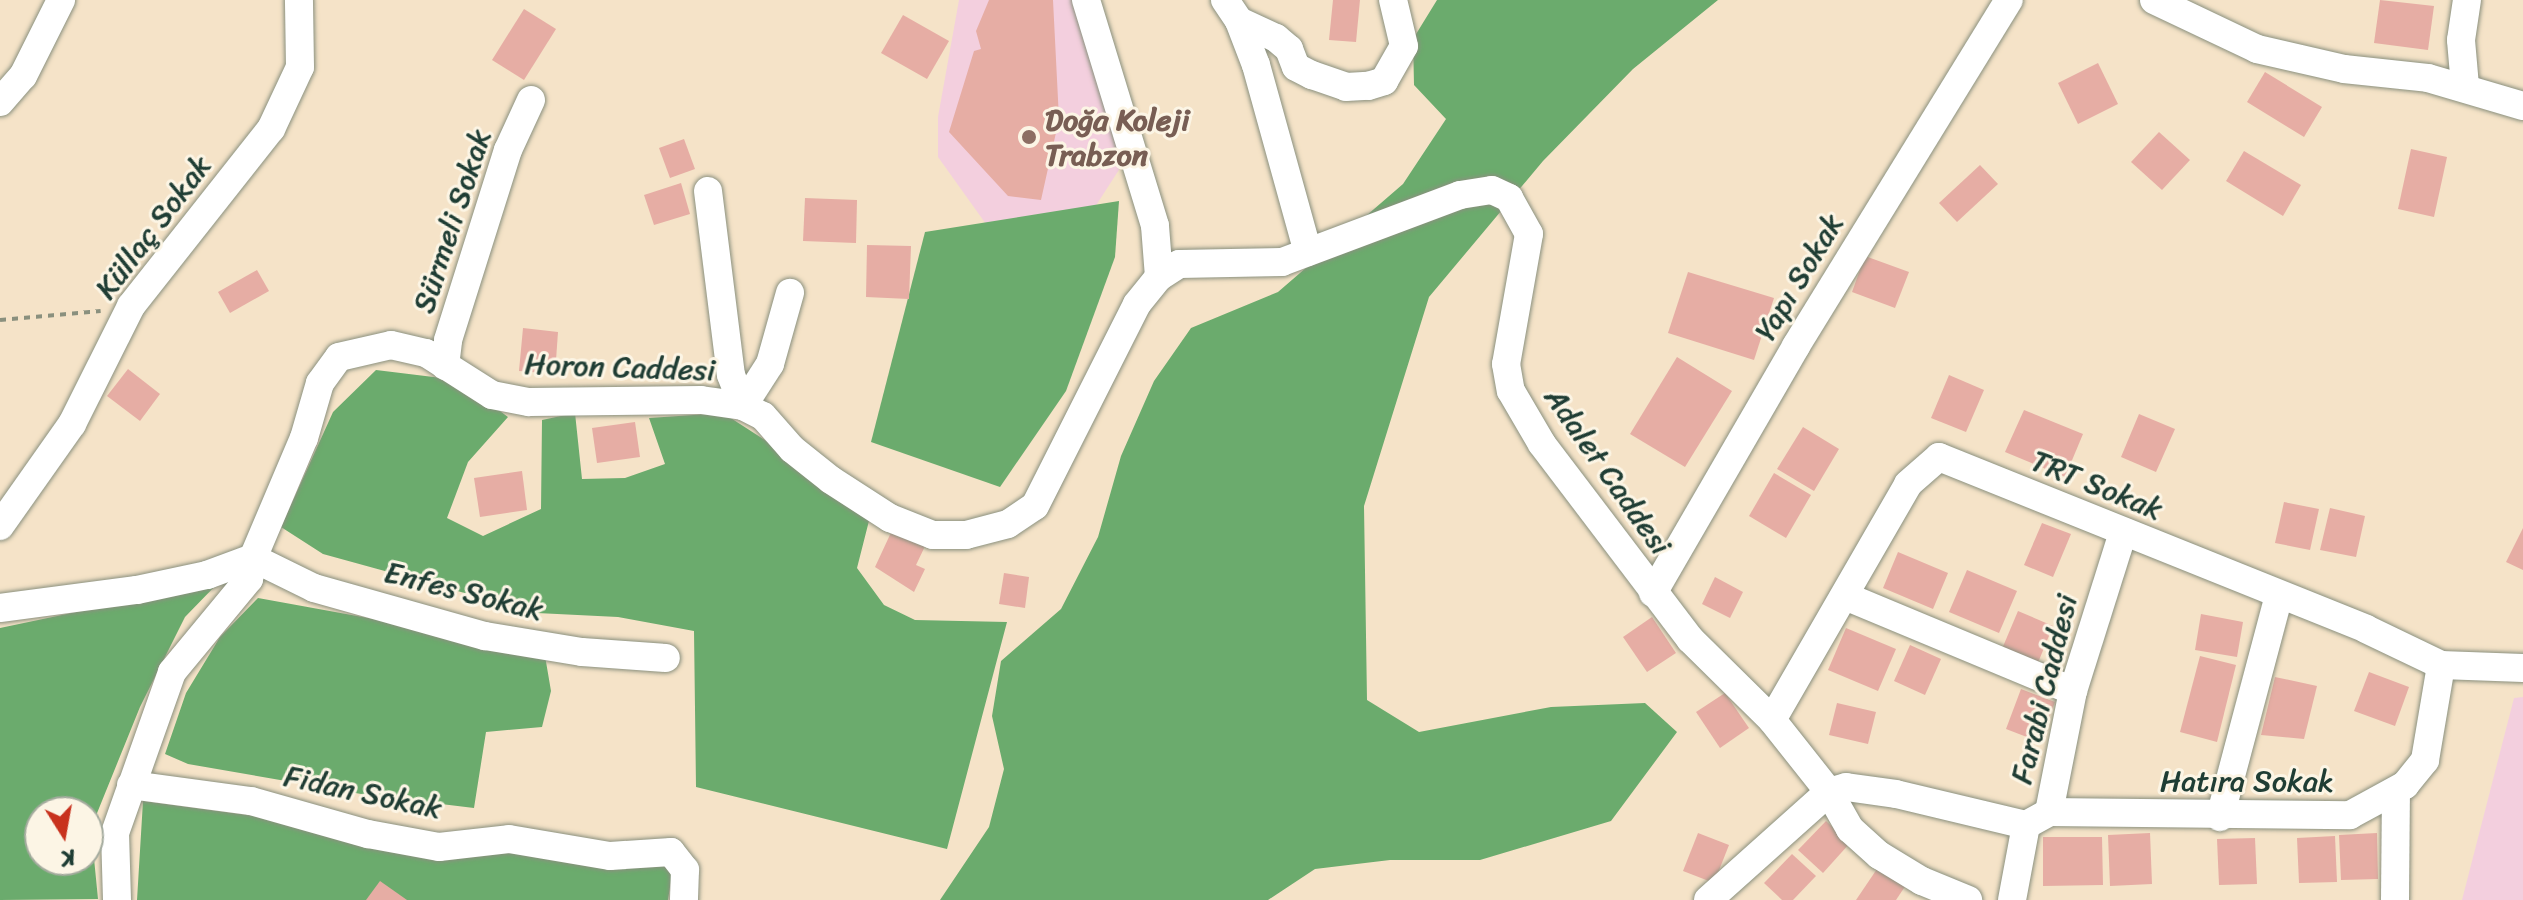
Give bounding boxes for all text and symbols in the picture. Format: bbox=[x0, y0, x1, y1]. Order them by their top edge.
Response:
place label: Doğa Koleji Trabzon bbox=[1045, 102, 1192, 172]
street label: Sürmeli Sokak bbox=[405, 124, 499, 318]
marker: Doğa Koleji Trabzon bbox=[1020, 128, 1038, 146]
street label: Küllaç Sokak bbox=[87, 148, 219, 306]
street label: Yapı Sokak bbox=[1747, 207, 1851, 347]
street label: Horon Caddesi bbox=[525, 346, 715, 388]
street label: Adalet Caddesi bbox=[1537, 380, 1679, 562]
street label: TRT Sokak bbox=[2026, 442, 2168, 528]
street label: Enfes Sokak bbox=[381, 554, 547, 628]
street label: Farabi Caddesi bbox=[2003, 591, 2085, 787]
street label: Fidan Sokak bbox=[281, 758, 445, 826]
street label: Hatıra Sokak bbox=[2160, 763, 2334, 799]
north arrow bbox=[24, 796, 104, 876]
text: K bbox=[58, 838, 79, 879]

